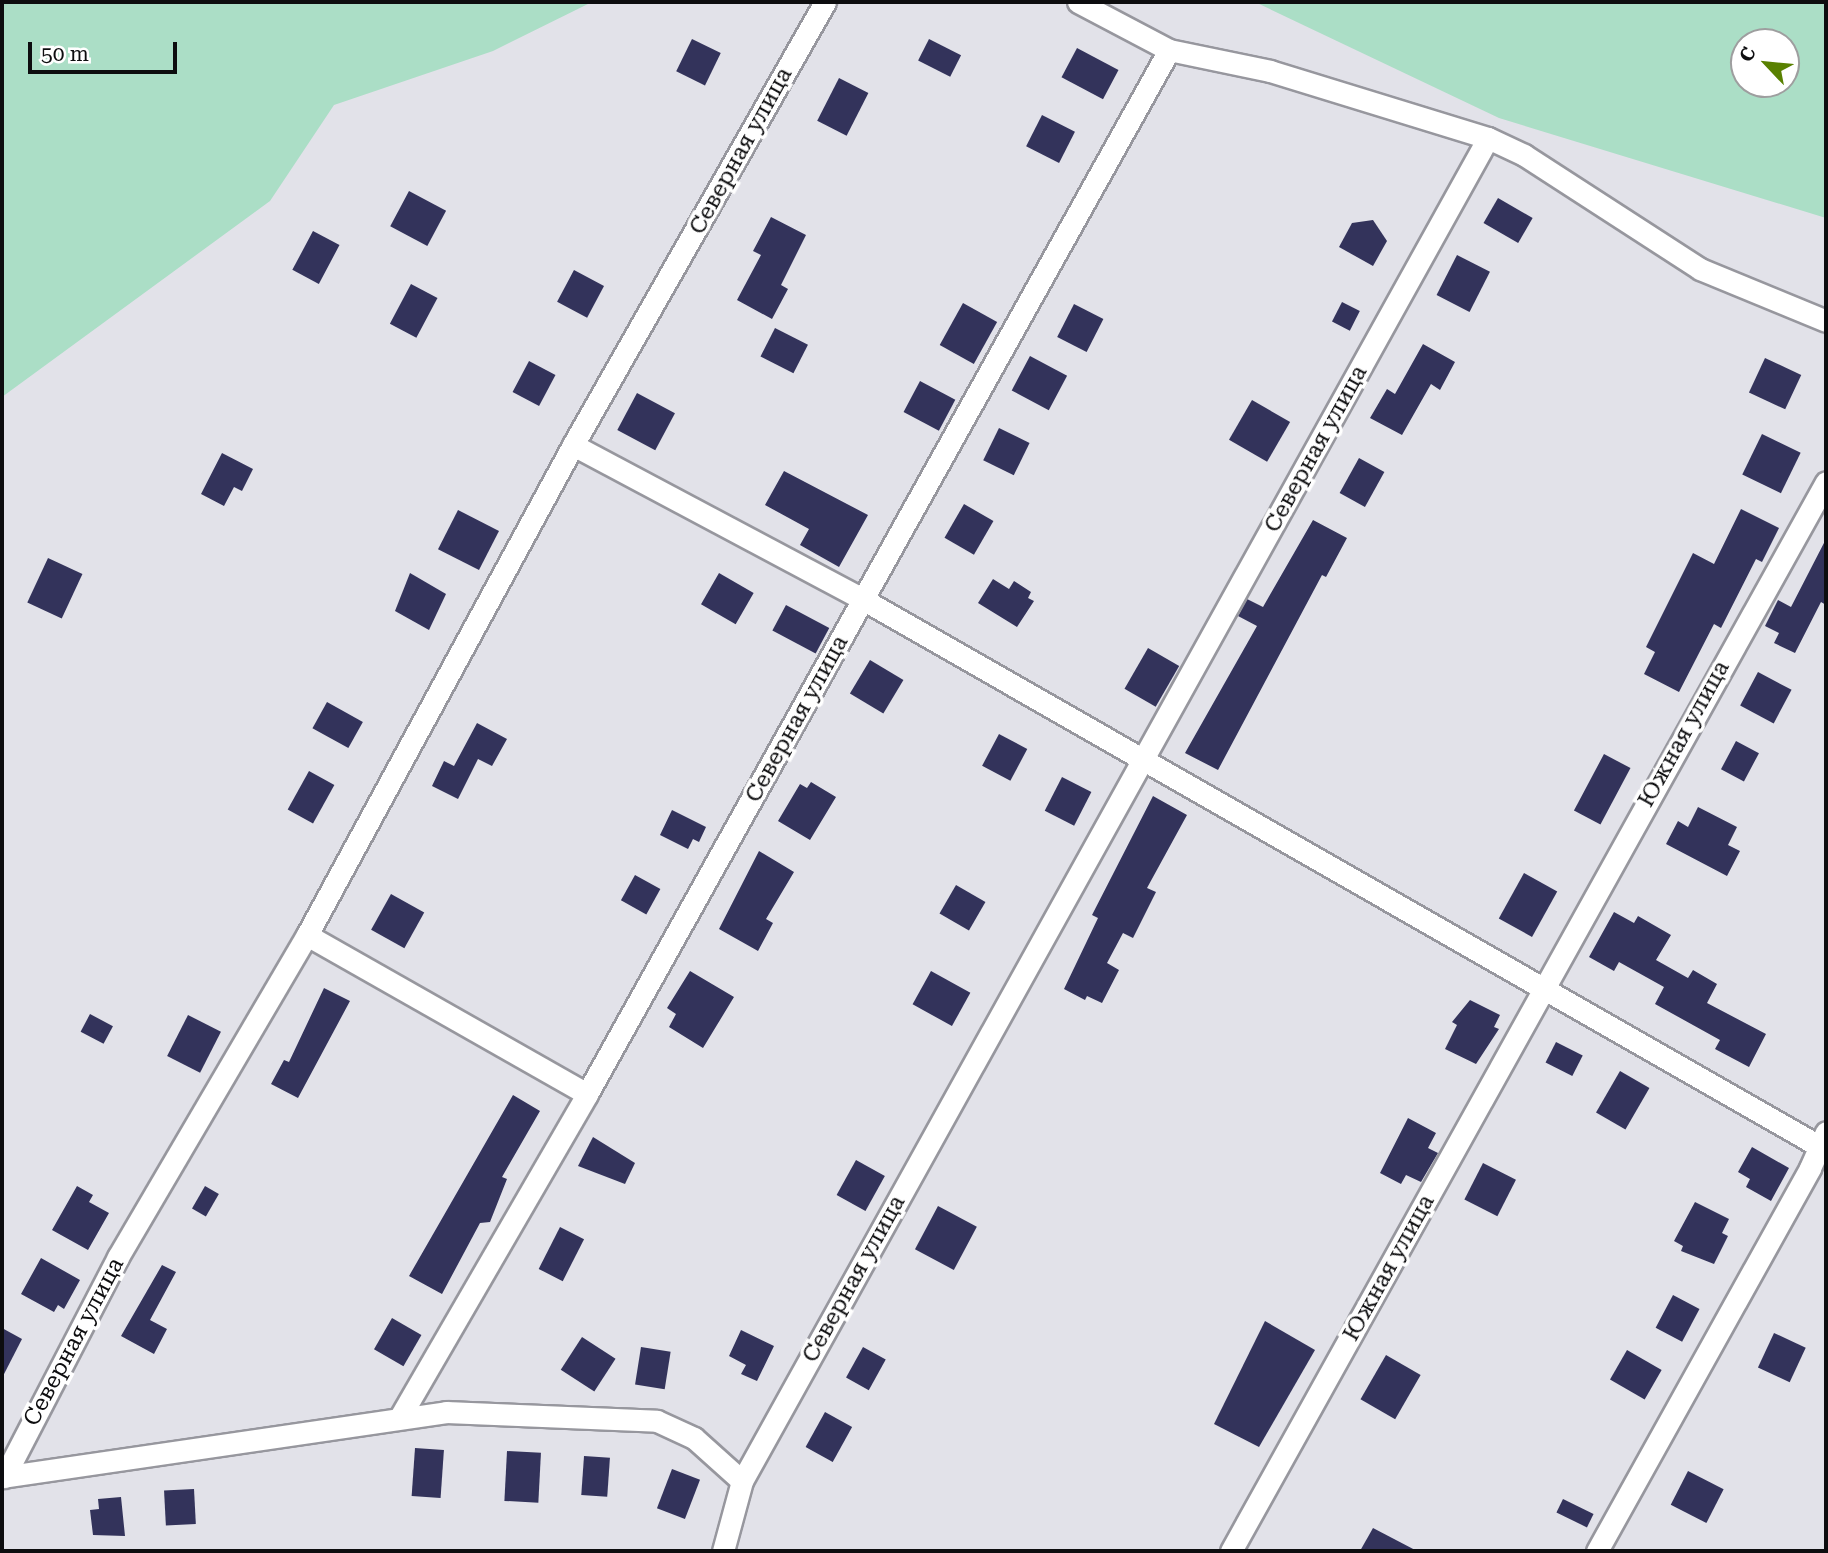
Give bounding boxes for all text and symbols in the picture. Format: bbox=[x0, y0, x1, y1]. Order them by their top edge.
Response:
scale bar bbox=[32, 28, 180, 72]
north arrow bbox=[1730, 28, 1800, 98]
text: 50 m bbox=[41, 42, 89, 66]
text: С bbox=[1734, 43, 1761, 65]
street label: Северная улица bbox=[684, 63, 798, 239]
street label: Северная улица bbox=[1259, 361, 1373, 537]
street label: Северная улица bbox=[740, 631, 854, 807]
street label: Южная улица bbox=[1632, 656, 1736, 812]
street label: Южная улица bbox=[1337, 1190, 1441, 1346]
street label: Северная улица bbox=[797, 1191, 911, 1367]
street label: Северная улица bbox=[18, 1253, 130, 1431]

